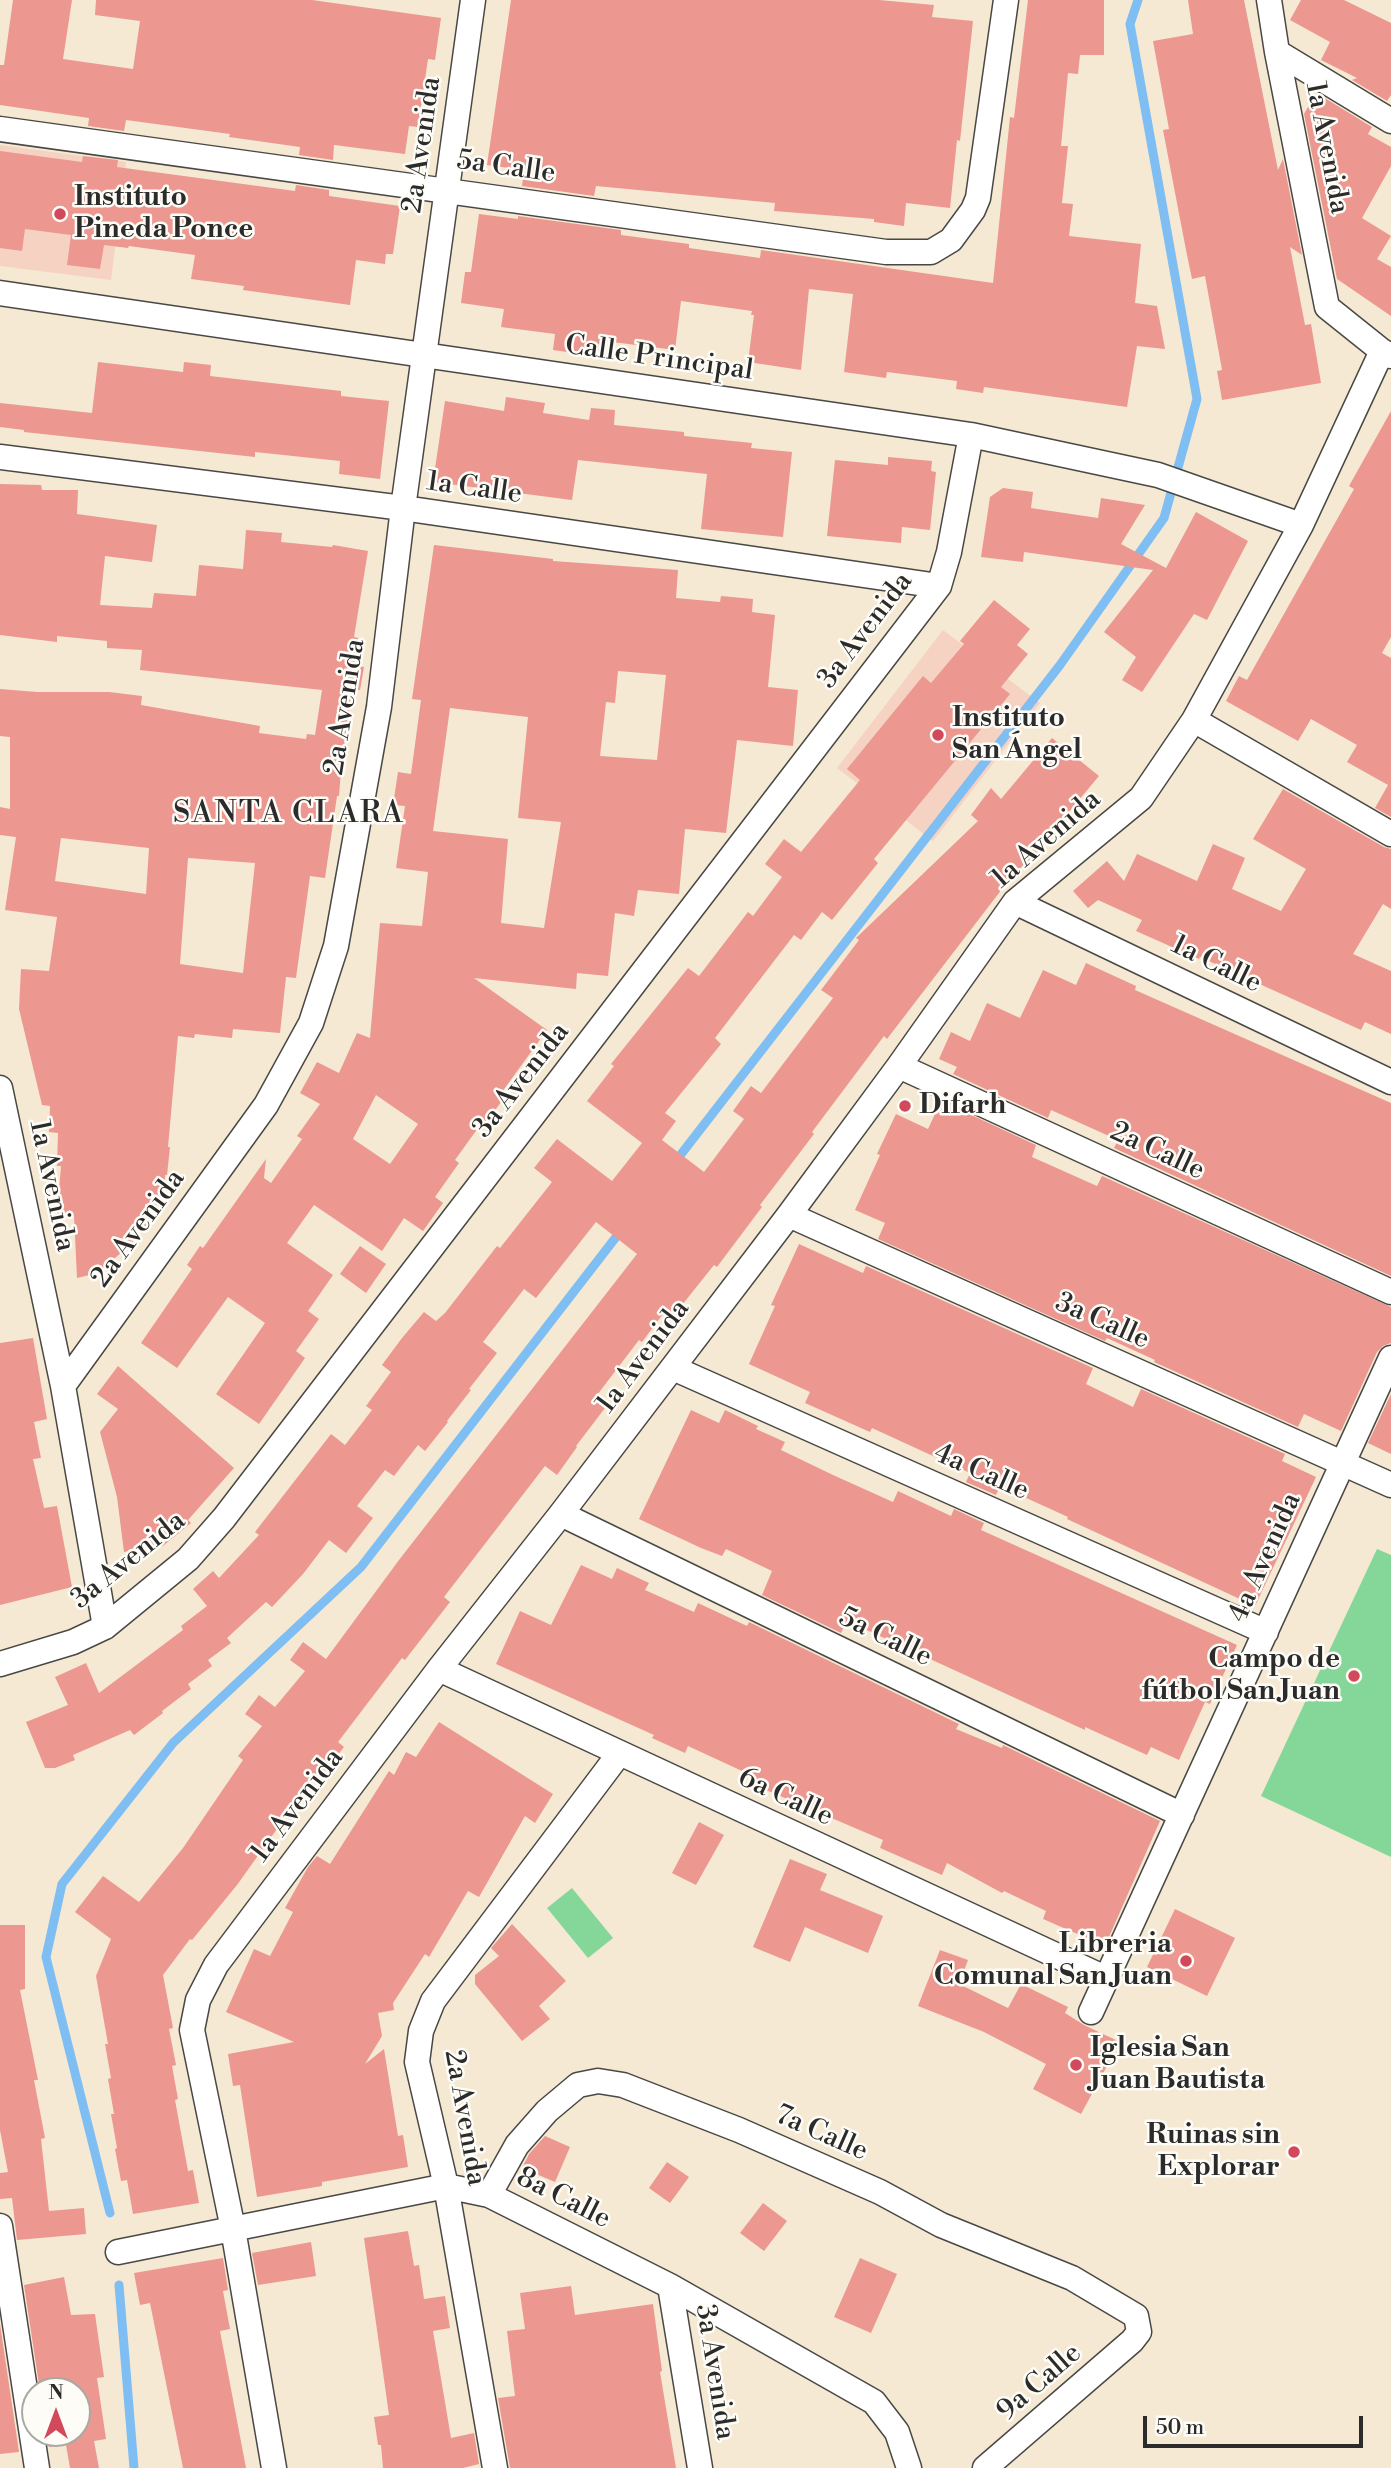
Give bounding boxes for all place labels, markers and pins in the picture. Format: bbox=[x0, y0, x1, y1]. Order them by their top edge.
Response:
place label: Instituto Pineda Ponce bbox=[74, 181, 253, 247]
marker: Instituto Pineda Ponce bbox=[52, 206, 68, 222]
place label: Instituto San Ángel bbox=[952, 702, 1082, 768]
marker: Instituto San Ángel bbox=[930, 727, 946, 743]
place label: Difarh bbox=[919, 1089, 1006, 1123]
marker: Difarh bbox=[897, 1098, 913, 1114]
place label: Campo de fútbol San Juan bbox=[1142, 1643, 1340, 1709]
marker: Campo de fútbol San Juan bbox=[1346, 1668, 1362, 1684]
place label: Libreria Comunal San Juan bbox=[934, 1928, 1172, 1994]
marker: Libreria Comunal San Juan bbox=[1178, 1953, 1194, 1969]
place label: Iglesia San Juan Bautista bbox=[1090, 2032, 1265, 2098]
marker: Iglesia San Juan Bautista bbox=[1068, 2057, 1084, 2073]
place label: Ruinas sin Explorar bbox=[1146, 2119, 1280, 2185]
marker: Ruinas sin Explorar bbox=[1286, 2144, 1302, 2160]

